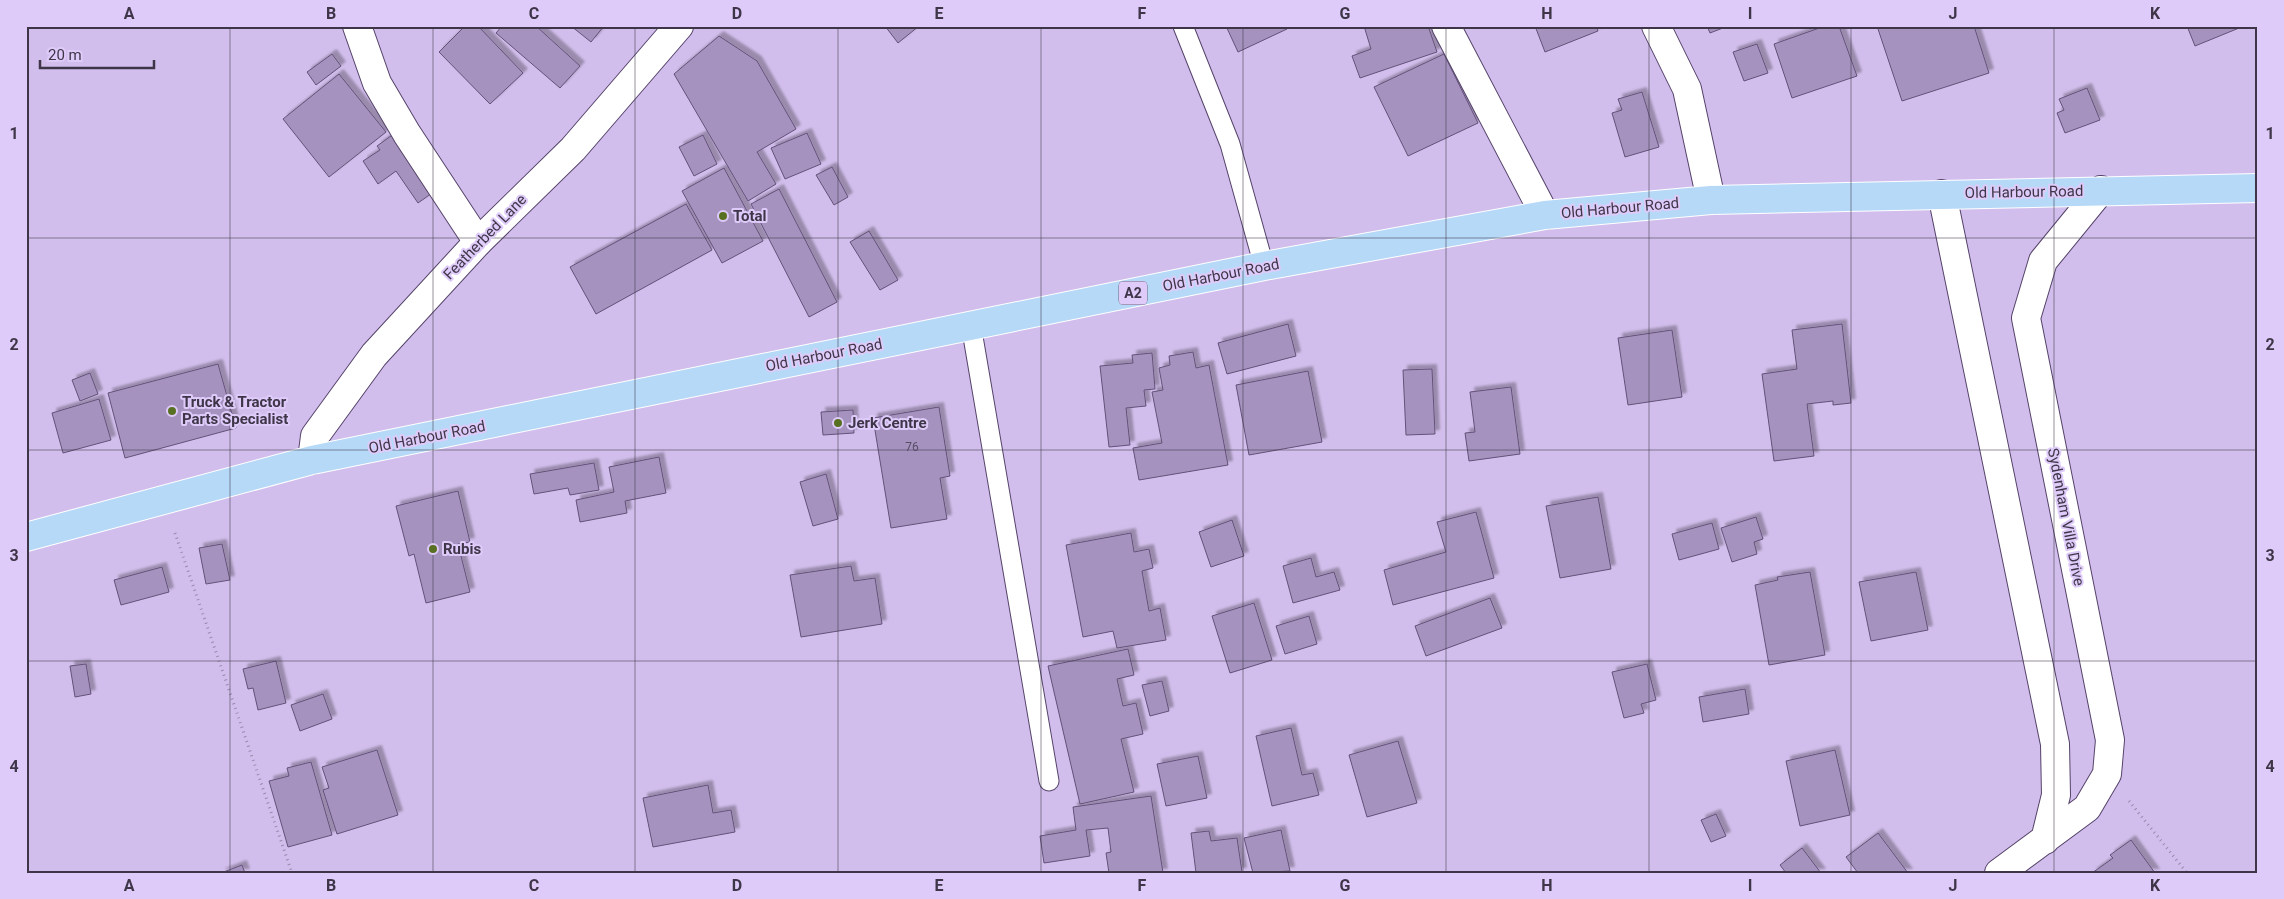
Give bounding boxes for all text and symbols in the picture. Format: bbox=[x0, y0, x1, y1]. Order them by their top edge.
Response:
text: A bbox=[124, 4, 135, 23]
text: B bbox=[326, 4, 336, 23]
text: C bbox=[529, 4, 539, 23]
text: D bbox=[732, 4, 742, 23]
text: E bbox=[935, 4, 944, 23]
text: F bbox=[1138, 4, 1147, 23]
text: G bbox=[1340, 4, 1351, 23]
text: H bbox=[1541, 4, 1553, 23]
text: I bbox=[1748, 4, 1752, 23]
text: J bbox=[1949, 4, 1957, 23]
text: K bbox=[2150, 4, 2161, 23]
scale bar bbox=[40, 38, 154, 70]
text: 20 m bbox=[48, 46, 82, 64]
text: 1 bbox=[9, 124, 19, 143]
text: 1 bbox=[2265, 124, 2275, 143]
street label: Old Harbour Road bbox=[1965, 182, 2083, 202]
street label: Featherbed Lane bbox=[440, 191, 530, 283]
street label: Old Harbour Road bbox=[1560, 194, 1680, 222]
place label: Total bbox=[733, 207, 767, 225]
marker: Total bbox=[717, 210, 729, 222]
street label: Old Harbour Road bbox=[1161, 255, 1281, 295]
road number: A2 bbox=[1119, 282, 1147, 304]
text: 2 bbox=[9, 335, 19, 354]
street label: Old Harbour Road bbox=[764, 335, 884, 375]
text: 2 bbox=[2265, 335, 2275, 354]
place label: Truck & Tractor Parts Specialist bbox=[182, 393, 288, 428]
marker: Truck & Tractor Parts Specialist bbox=[166, 405, 178, 417]
place label: Jerk Centre bbox=[848, 414, 927, 432]
street label: Old Harbour Road bbox=[367, 417, 487, 457]
marker: Jerk Centre bbox=[832, 417, 844, 429]
house number: 76 bbox=[905, 440, 919, 454]
street label: Sydenham Villa Drive bbox=[2044, 447, 2088, 587]
place label: Rubis bbox=[443, 540, 481, 558]
marker: Rubis bbox=[427, 543, 439, 555]
text: 3 bbox=[9, 546, 19, 565]
text: 3 bbox=[2265, 546, 2275, 565]
text: 4 bbox=[9, 757, 19, 776]
text: 4 bbox=[2265, 757, 2275, 776]
text: A bbox=[124, 876, 135, 895]
text: B bbox=[326, 876, 336, 895]
text: C bbox=[529, 876, 539, 895]
text: D bbox=[732, 876, 742, 895]
text: E bbox=[935, 876, 944, 895]
text: F bbox=[1138, 876, 1147, 895]
text: G bbox=[1340, 876, 1351, 895]
text: H bbox=[1541, 876, 1553, 895]
text: I bbox=[1748, 876, 1752, 895]
text: J bbox=[1949, 876, 1957, 895]
text: K bbox=[2150, 876, 2161, 895]

